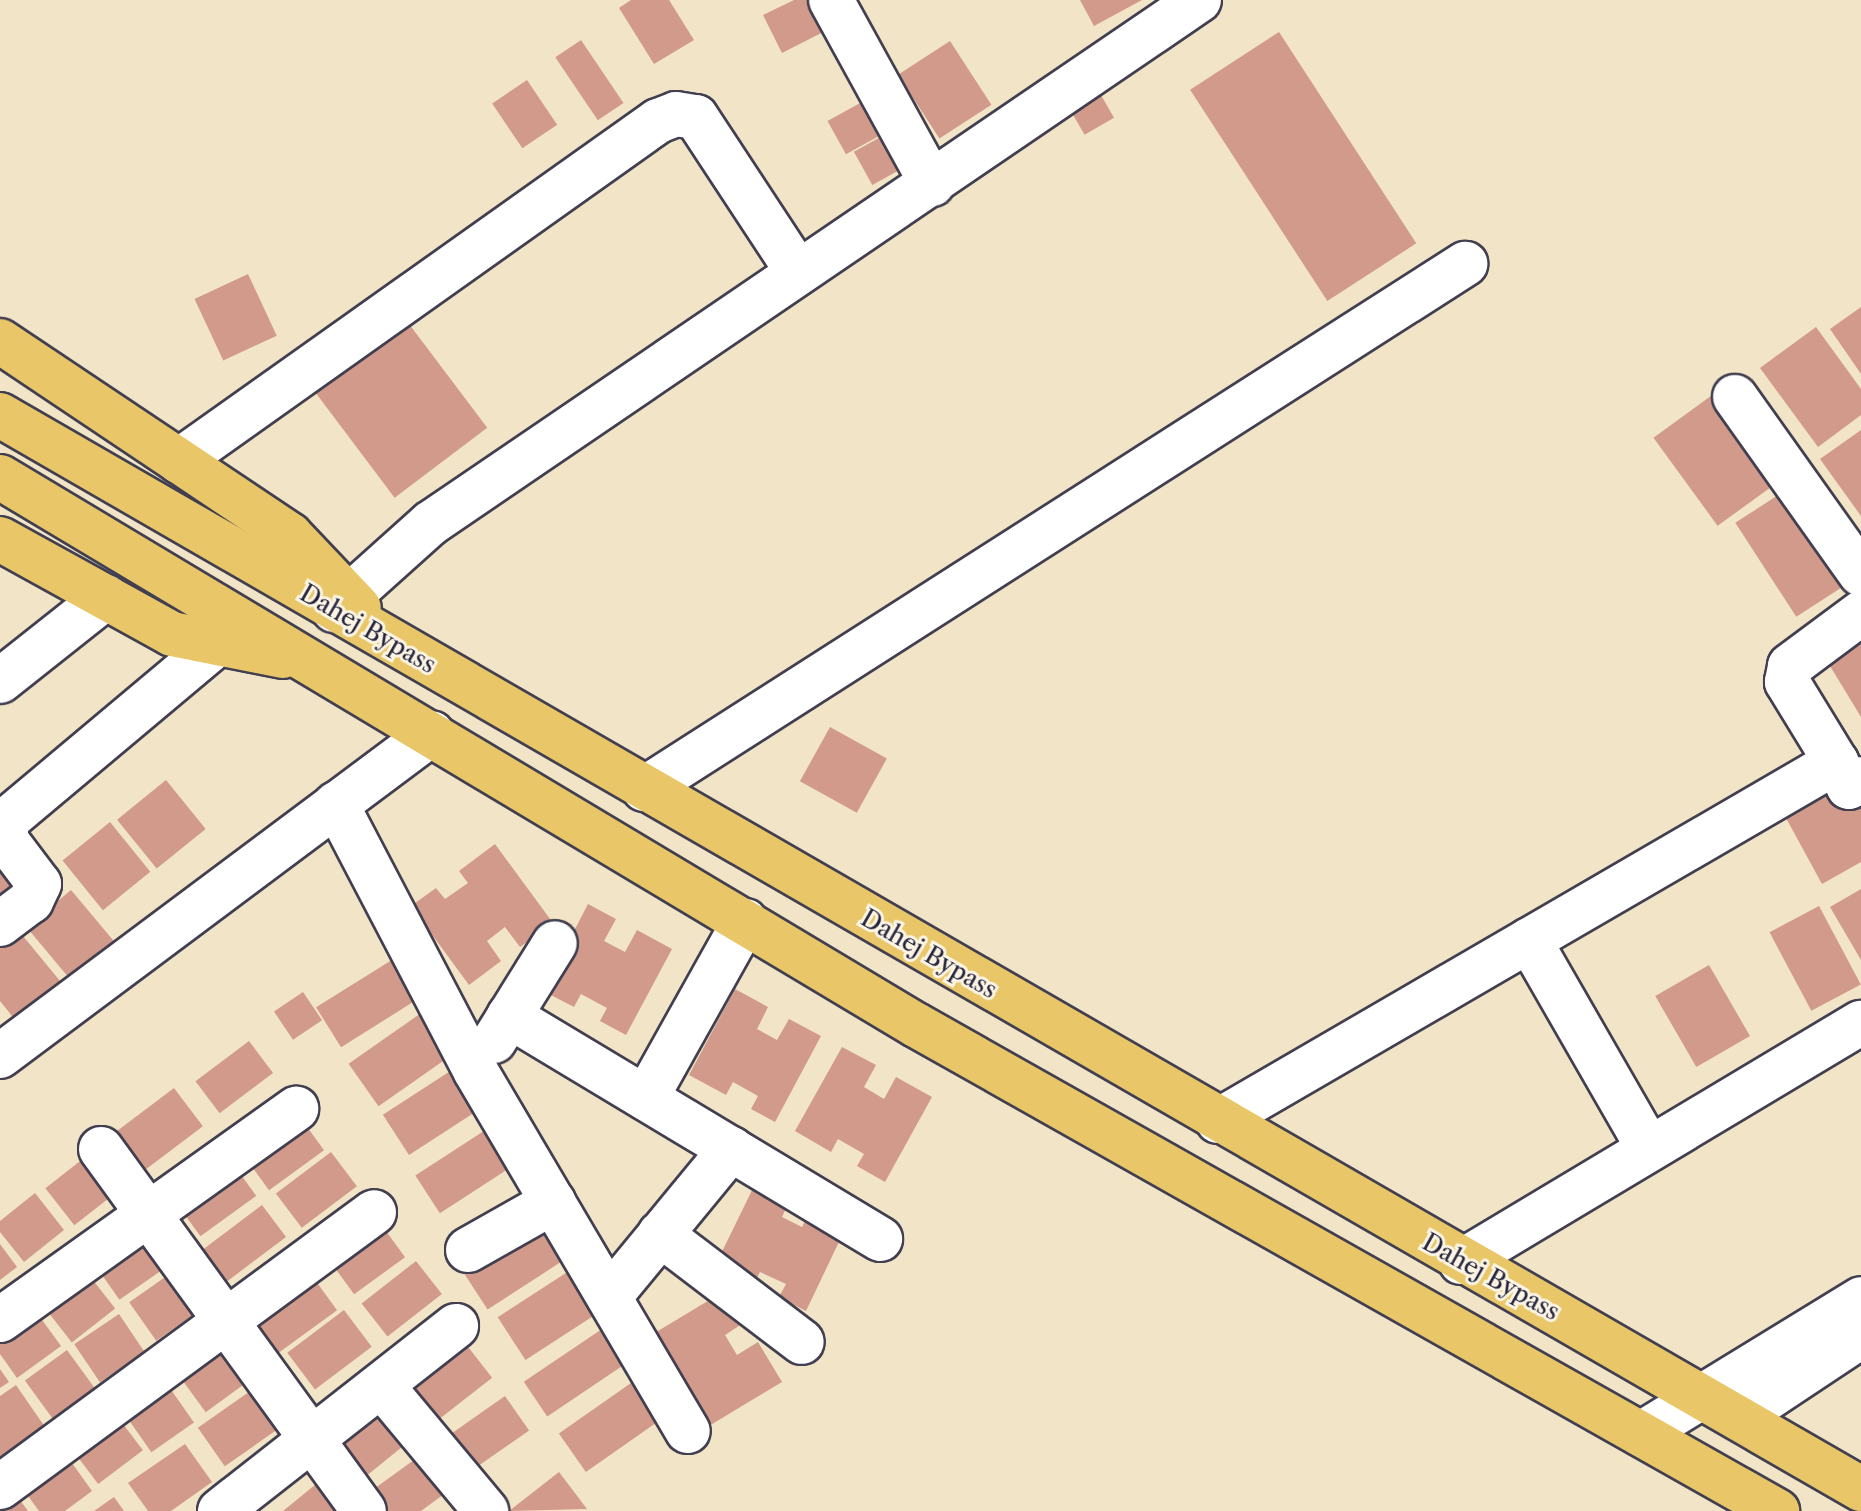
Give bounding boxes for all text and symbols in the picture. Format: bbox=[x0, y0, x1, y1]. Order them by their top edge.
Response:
street label: Dahej Bypass bbox=[295, 579, 441, 679]
street label: Dahej Bypass bbox=[856, 904, 1002, 1004]
street label: Dahej Bypass bbox=[1418, 1228, 1564, 1326]

